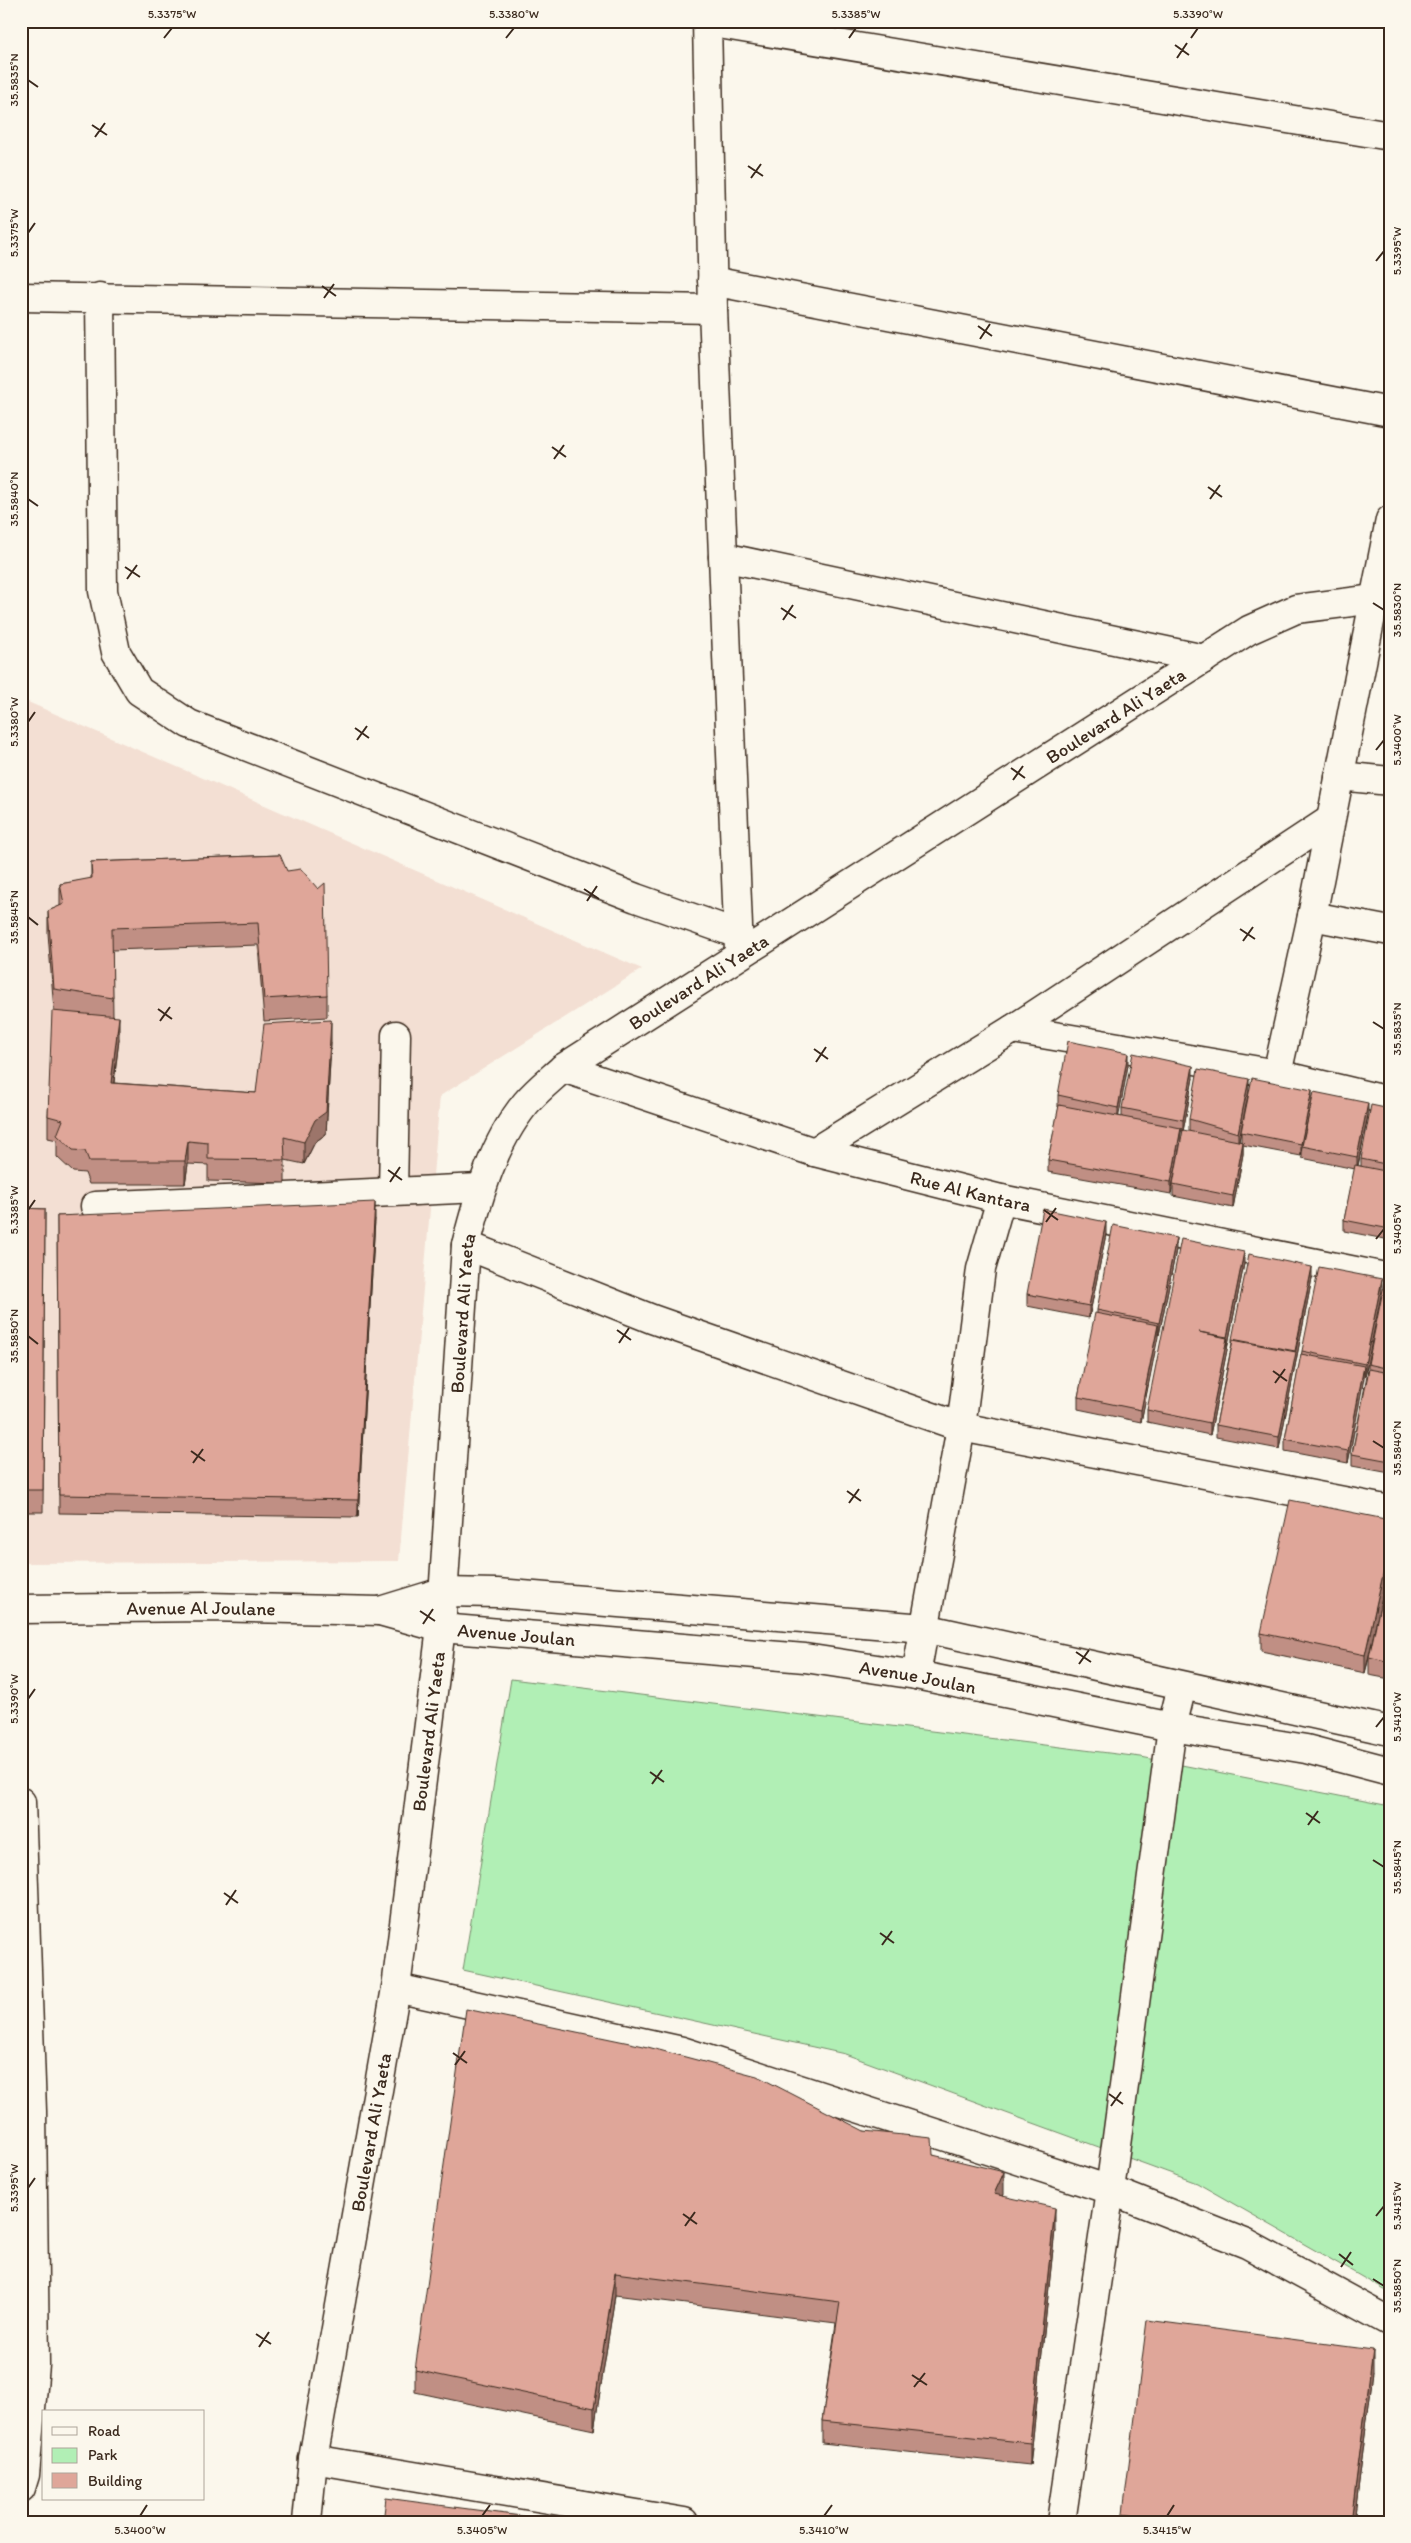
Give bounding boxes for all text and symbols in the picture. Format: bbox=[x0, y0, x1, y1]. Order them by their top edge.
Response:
text: 5.3375°W bbox=[148, 7, 196, 21]
text: 5.3380°W bbox=[489, 7, 539, 21]
text: 5.3385°W bbox=[831, 7, 881, 21]
text: 5.3390°W bbox=[1173, 7, 1223, 21]
text: 35.5835°N bbox=[7, 53, 21, 107]
text: 5.3375°W bbox=[7, 209, 21, 257]
text: 5.3395°W bbox=[1390, 227, 1404, 275]
text: 35.5840°N bbox=[7, 472, 21, 526]
text: 35.5830°N bbox=[1390, 583, 1404, 637]
street label: Boulevard Ali Yaeta bbox=[1041, 662, 1189, 768]
text: 5.3380°W bbox=[7, 697, 21, 747]
text: 5.3400°W bbox=[1390, 714, 1404, 766]
text: 35.5845°N bbox=[7, 890, 21, 944]
street label: Boulevard Ali Yaeta bbox=[624, 929, 772, 1035]
text: 35.5835°N bbox=[1390, 1002, 1404, 1056]
street label: Rue Al Kantara bbox=[908, 1165, 1033, 1216]
text: 5.3385°W bbox=[7, 1185, 21, 1235]
text: 5.3405°W bbox=[1390, 1204, 1404, 1254]
street label: Boulevard Ali Yaeta bbox=[445, 1230, 480, 1394]
text: 35.5850°N bbox=[7, 1309, 21, 1363]
text: 35.5840°N bbox=[1390, 1421, 1404, 1475]
street label: Avenue Al Joulane bbox=[126, 1595, 276, 1620]
street label: Avenue Joulan bbox=[457, 1618, 576, 1651]
street label: Boulevard Ali Yaeta bbox=[407, 1650, 449, 1813]
street label: Avenue Joulan bbox=[858, 1655, 978, 1698]
text: 5.3390°W bbox=[7, 1674, 21, 1724]
text: 5.3410°W bbox=[1390, 1692, 1404, 1742]
text: 35.5845°N bbox=[1390, 1840, 1404, 1894]
street label: Boulevard Ali Yaeta bbox=[345, 2051, 396, 2214]
text: 5.3395°W bbox=[7, 2164, 21, 2212]
text: 5.3415°W bbox=[1390, 2182, 1404, 2230]
text: 35.5850°N bbox=[1390, 2259, 1404, 2313]
legend bbox=[42, 2410, 205, 2500]
text: Road bbox=[88, 2422, 121, 2440]
text: Park bbox=[88, 2446, 118, 2464]
text: Building bbox=[88, 2472, 142, 2490]
text: 5.3400°W bbox=[114, 2523, 166, 2537]
text: 5.3405°W bbox=[457, 2523, 507, 2537]
text: 5.3410°W bbox=[799, 2523, 849, 2537]
text: 5.3415°W bbox=[1143, 2523, 1191, 2537]

